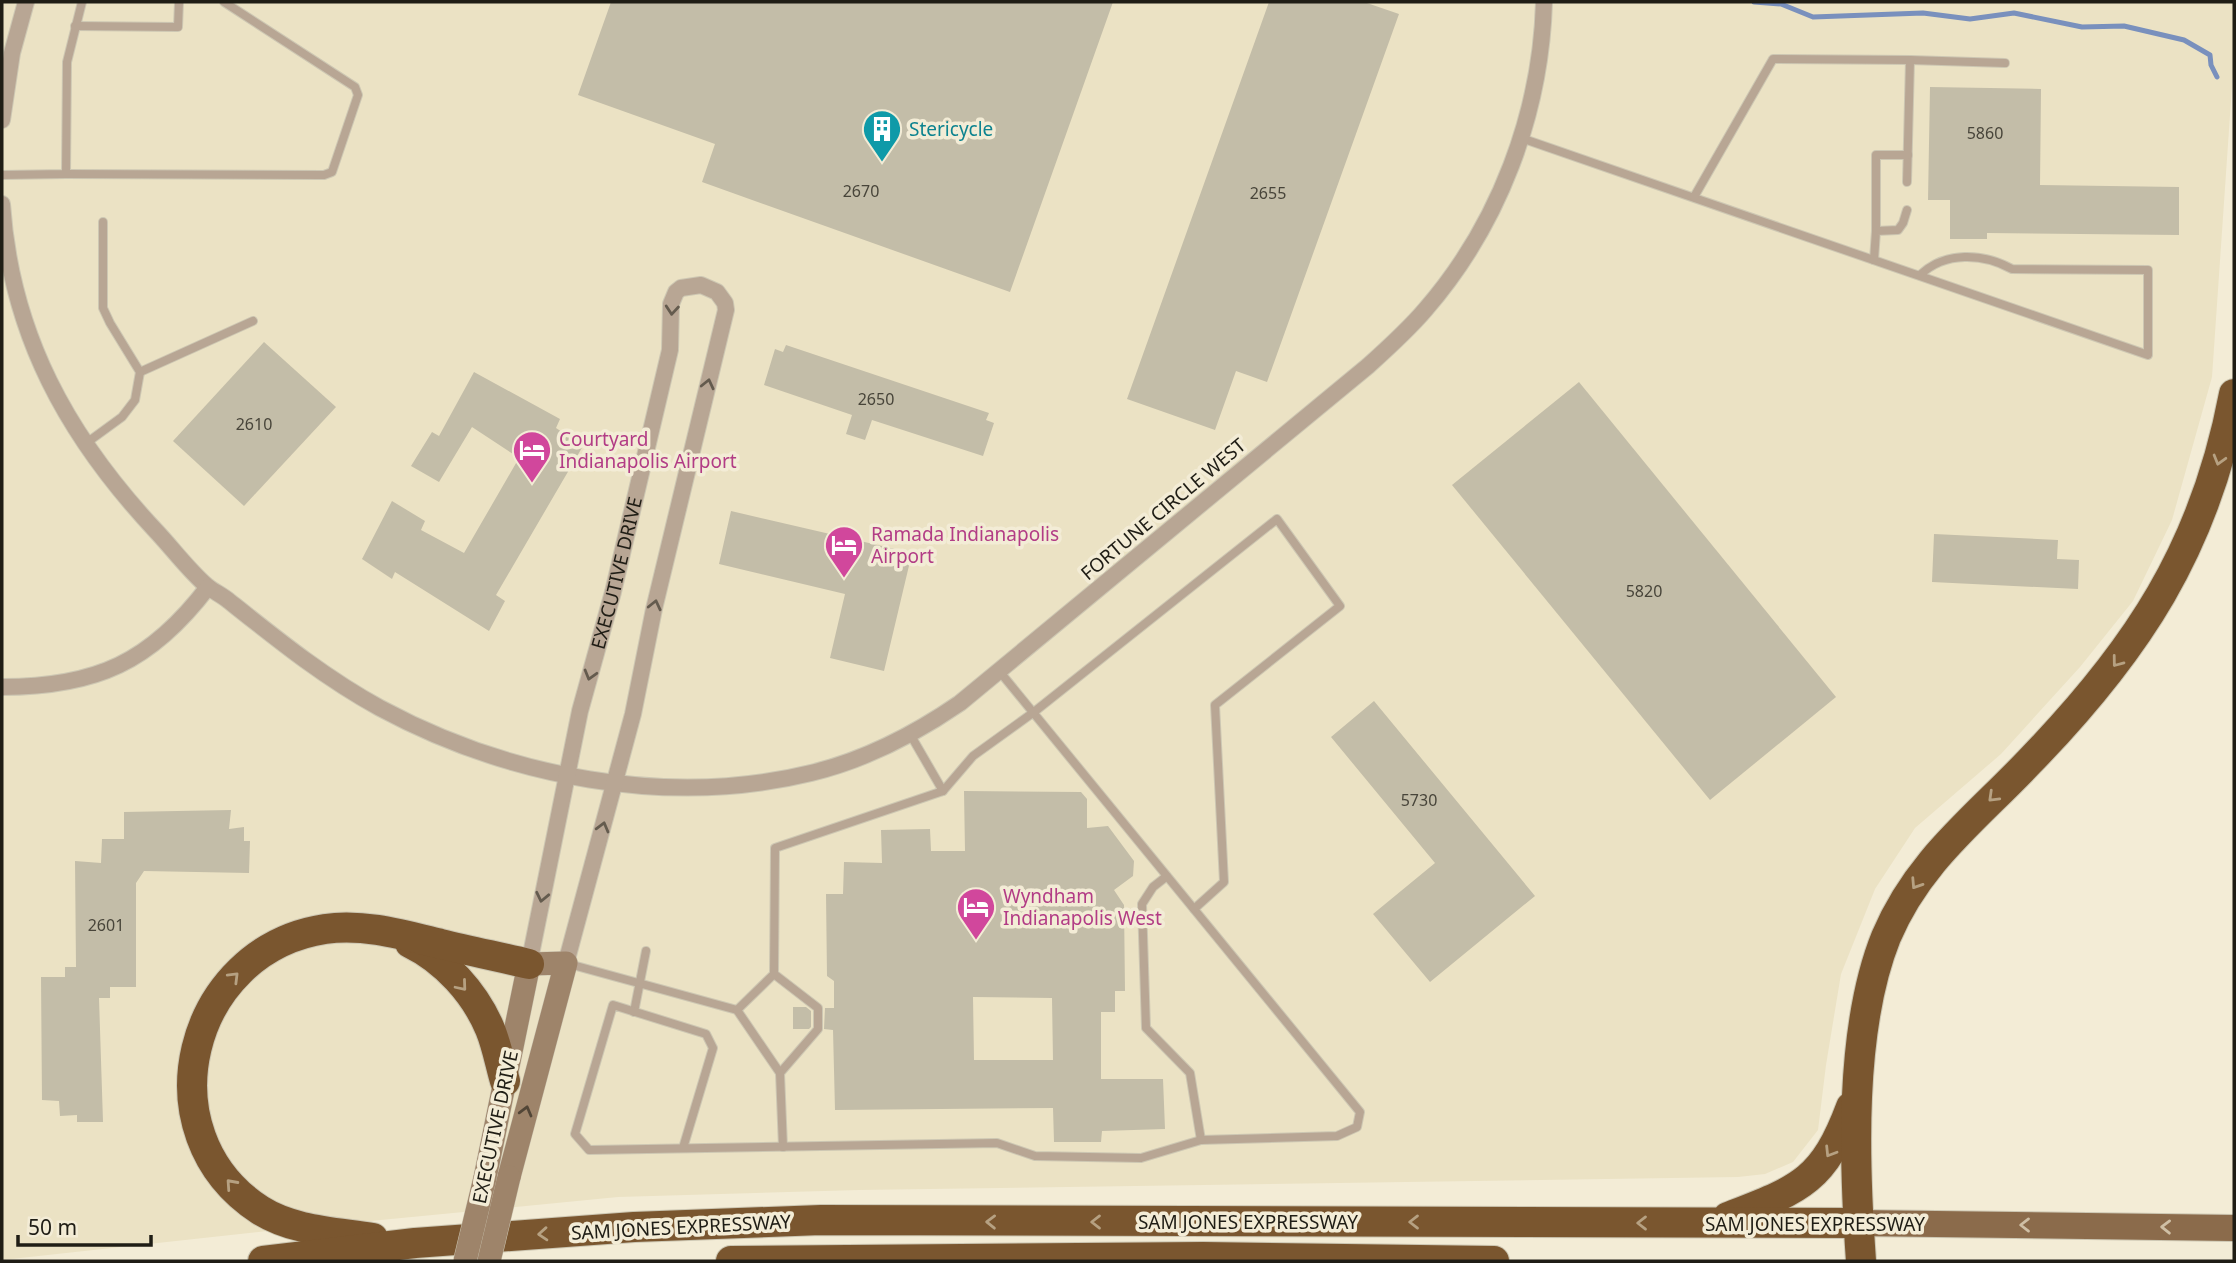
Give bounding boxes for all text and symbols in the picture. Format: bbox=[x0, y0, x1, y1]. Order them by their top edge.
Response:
building icon: Stericycle bbox=[861, 108, 903, 163]
place label: Stericycle bbox=[909, 116, 993, 142]
house number: 5860 bbox=[1967, 122, 2003, 144]
house number: 2670 bbox=[843, 180, 879, 202]
house number: 2655 bbox=[1250, 182, 1286, 204]
one-way arrow bbox=[664, 304, 679, 316]
one-way arrow bbox=[700, 378, 714, 390]
house number: 2650 bbox=[858, 388, 894, 410]
house number: 2610 bbox=[236, 413, 272, 435]
place label: Courtyard Indianapolis Airport bbox=[559, 426, 737, 474]
hotel icon: Courtyard Indianapolis Airport bbox=[511, 429, 553, 484]
street label: FORTUNE CIRCLE WEST bbox=[1075, 432, 1251, 586]
one-way arrow bbox=[2212, 454, 2227, 466]
street label: EXECUTIVE DRIVE bbox=[585, 494, 648, 652]
place label: Ramada Indianapolis Airport bbox=[871, 521, 1059, 569]
hotel icon: Ramada Indianapolis Airport bbox=[823, 524, 865, 579]
house number: 5820 bbox=[1626, 580, 1662, 602]
one-way arrow bbox=[647, 599, 661, 611]
one-way arrow bbox=[2113, 654, 2125, 667]
one-way arrow bbox=[584, 668, 598, 680]
house number: 5730 bbox=[1401, 789, 1437, 811]
one-way arrow bbox=[1988, 789, 2001, 802]
one-way arrow bbox=[595, 821, 609, 833]
one-way arrow bbox=[1911, 876, 1924, 889]
place label: Wyndham Indianapolis West bbox=[1003, 883, 1162, 931]
hotel icon: Wyndham Indianapolis West bbox=[955, 886, 997, 941]
one-way arrow bbox=[536, 891, 551, 903]
house number: 2601 bbox=[88, 914, 124, 936]
one-way arrow bbox=[226, 973, 238, 985]
one-way arrow bbox=[454, 977, 466, 990]
street label: EXECUTIVE DRIVE bbox=[466, 1048, 524, 1206]
one-way arrow bbox=[518, 1105, 532, 1117]
one-way arrow bbox=[1826, 1145, 1839, 1158]
one-way arrow bbox=[227, 1179, 239, 1192]
scale bar bbox=[18, 1204, 150, 1248]
street label: SAM JONES EXPRESSWAY bbox=[570, 1208, 792, 1246]
street label: SAM JONES EXPRESSWAY bbox=[1138, 1209, 1358, 1235]
street label: SAM JONES EXPRESSWAY bbox=[1705, 1211, 1925, 1237]
text: 50 m bbox=[28, 1213, 77, 1241]
one-way arrow bbox=[985, 1214, 996, 1230]
one-way arrow bbox=[1090, 1214, 1101, 1230]
one-way arrow bbox=[1408, 1214, 1419, 1230]
one-way arrow bbox=[1636, 1215, 1646, 1231]
one-way arrow bbox=[2019, 1217, 2030, 1233]
one-way arrow bbox=[2160, 1219, 2171, 1235]
one-way arrow bbox=[537, 1226, 548, 1241]

